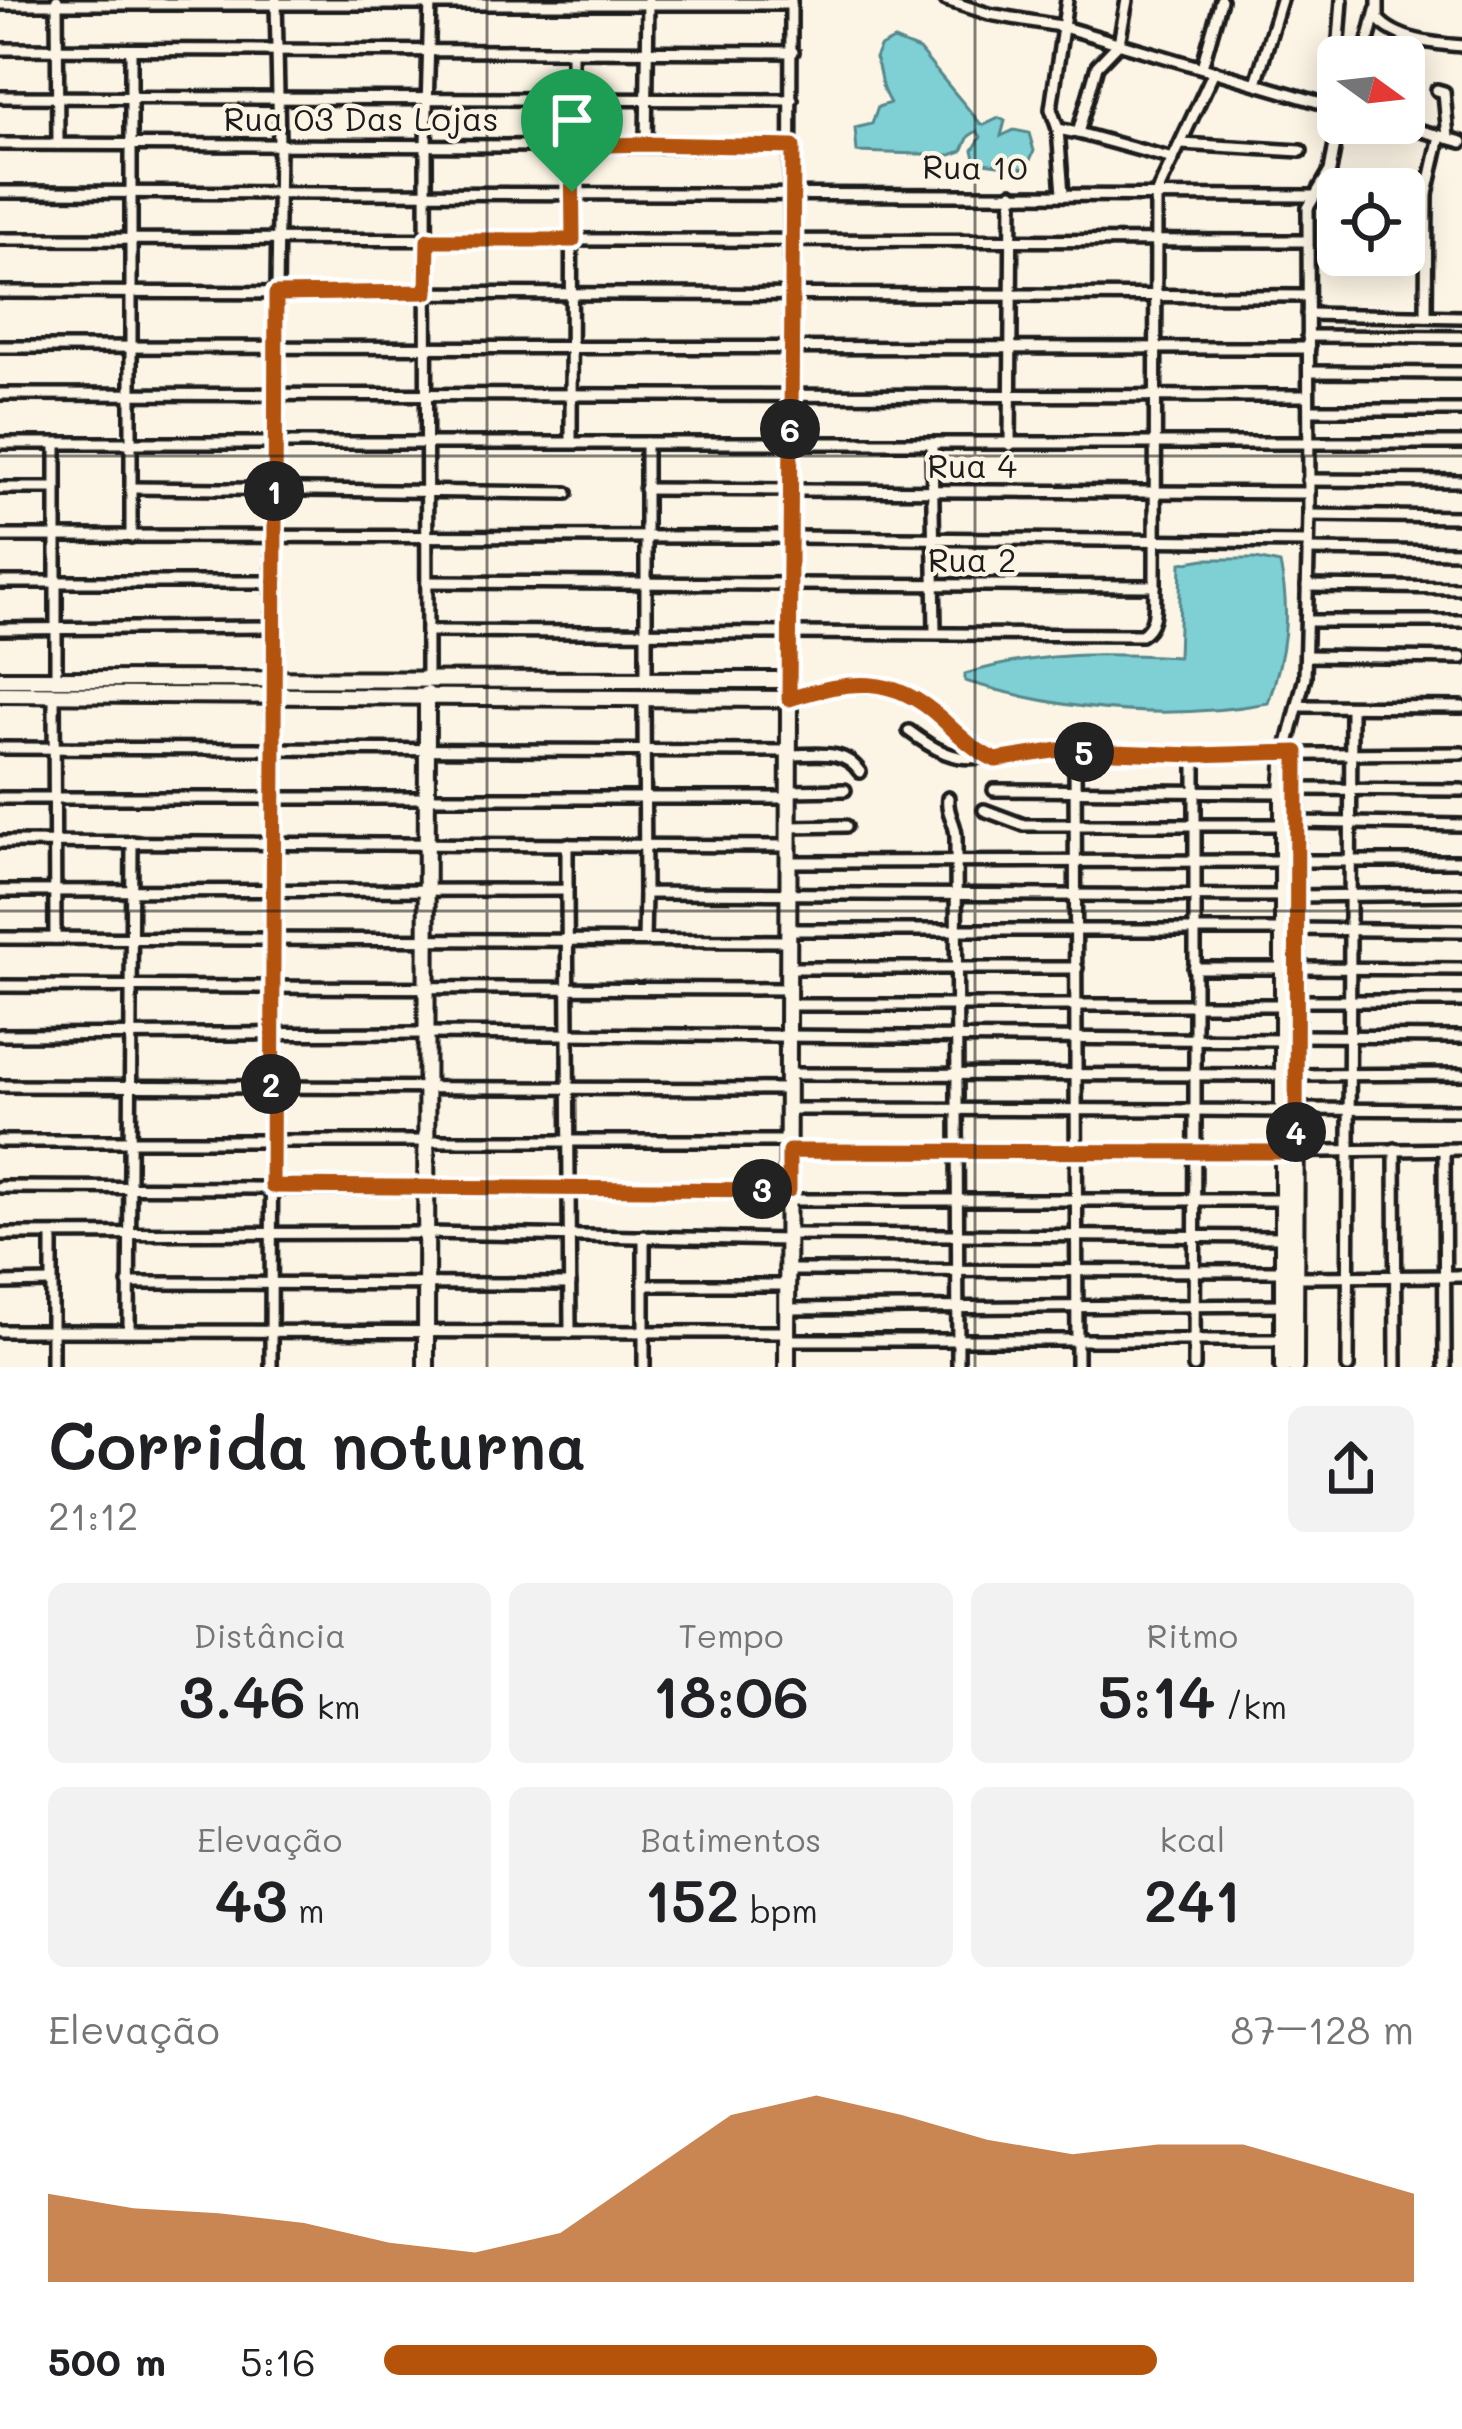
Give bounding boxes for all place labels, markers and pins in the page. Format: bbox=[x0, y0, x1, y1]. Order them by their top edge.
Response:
pin bbox=[521, 69, 623, 192]
pin: 6 bbox=[760, 399, 820, 459]
pin: 1 bbox=[244, 461, 304, 521]
pin: 5 bbox=[1054, 722, 1114, 782]
pin: 2 bbox=[241, 1054, 301, 1114]
pin: 4 bbox=[1266, 1102, 1326, 1162]
pin: 3 bbox=[732, 1159, 792, 1219]

